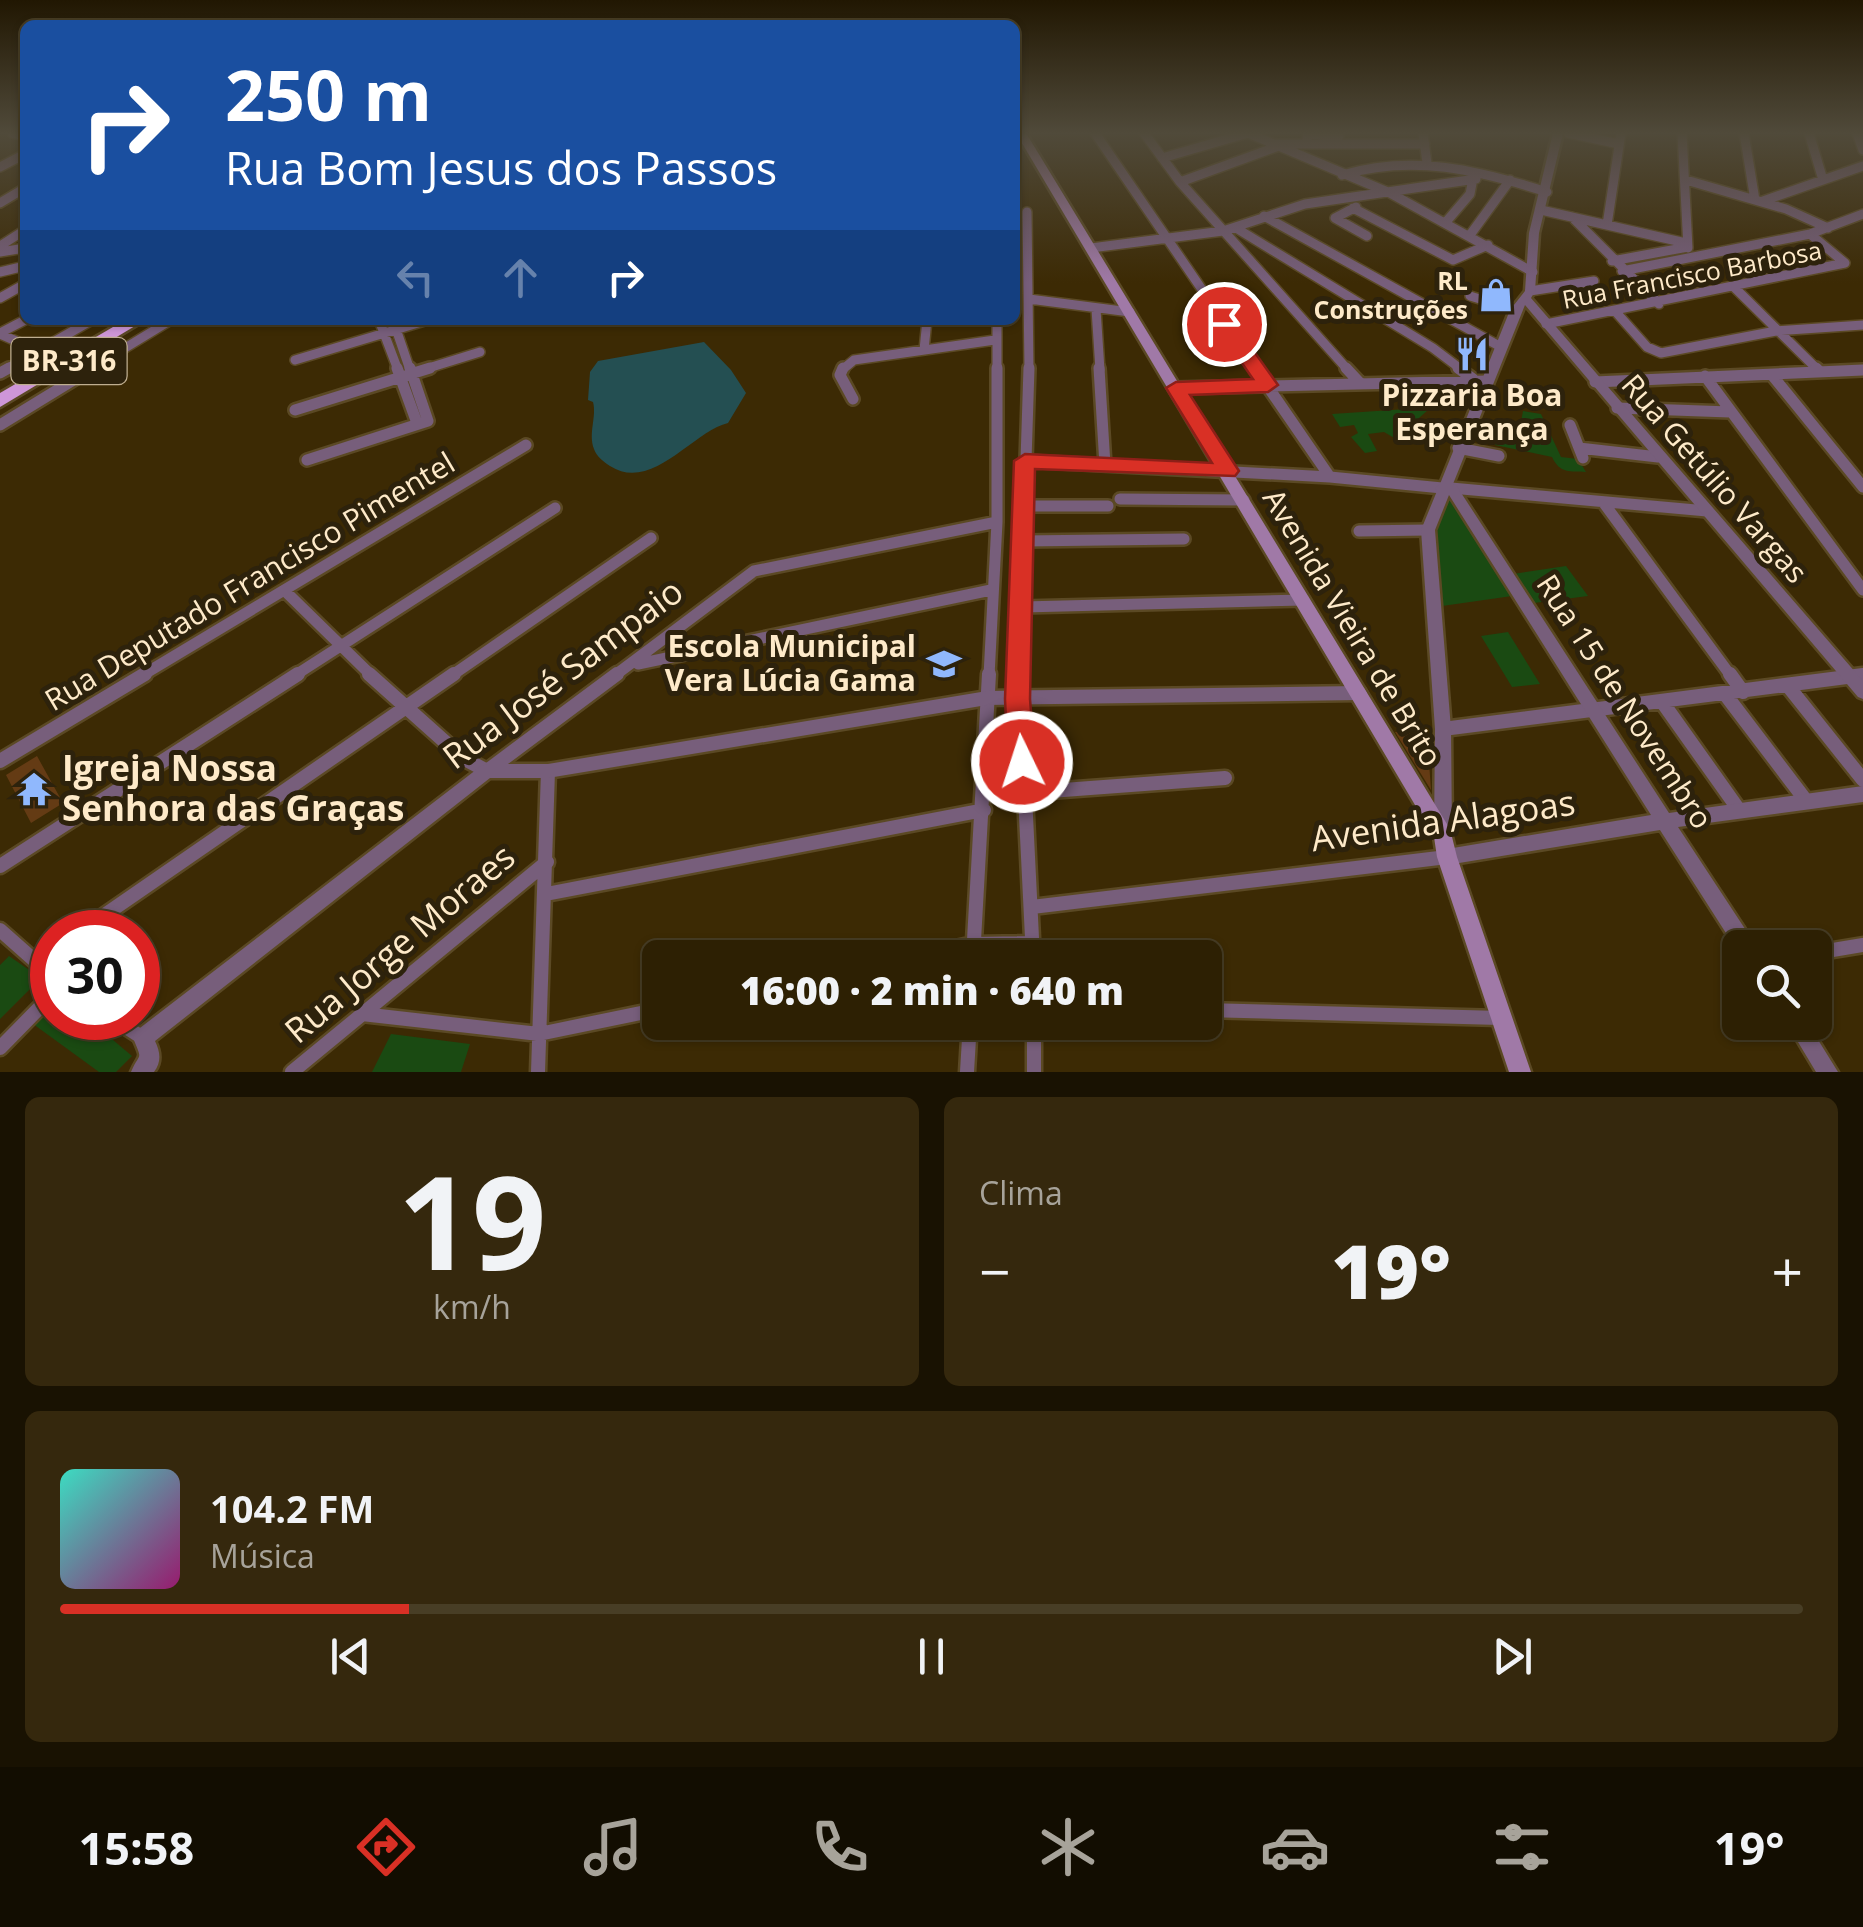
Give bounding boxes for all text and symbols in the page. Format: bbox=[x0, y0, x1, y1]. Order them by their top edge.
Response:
text: 250 m bbox=[225, 46, 432, 142]
icon: right bbox=[60, 60, 190, 190]
text: Rua Bom Jesus dos Passos bbox=[225, 137, 777, 198]
street label: Rua Francisco Barbosa bbox=[1559, 232, 1824, 316]
icon: left bbox=[388, 250, 443, 305]
icon: ahead bbox=[493, 250, 548, 305]
icon: right bbox=[598, 250, 653, 305]
place label: RL Construções bbox=[1314, 263, 1468, 326]
shop icon: RL Construções bbox=[1477, 276, 1515, 314]
pin bbox=[1182, 282, 1267, 367]
icon: arrive bbox=[1197, 297, 1252, 352]
restaurant icon: Pizzaria Boa Esperança bbox=[1453, 335, 1491, 373]
road number: BR-316 bbox=[12, 338, 126, 384]
street label: Rua Getúlio Vargas bbox=[1613, 365, 1817, 591]
place label: Pizzaria Boa Esperança bbox=[1382, 374, 1562, 449]
street label: Rua Deputado Francisco Pimentel bbox=[37, 442, 462, 720]
street label: Avenida Vieira de Brito bbox=[1254, 481, 1453, 774]
street label: Rua 15 de Novembro bbox=[1528, 566, 1723, 836]
street label: Rua José Sampaio bbox=[432, 567, 692, 779]
place label: Escola Municipal Vera Lúcia Gama bbox=[665, 625, 916, 700]
school or university icon: Escola Municipal Vera Lúcia Gama bbox=[925, 645, 963, 683]
position arrow bbox=[970, 710, 1074, 814]
place label: Igreja Nossa Senhora das Graças bbox=[62, 744, 404, 831]
temple icon: Igreja Nossa Senhora das Graças bbox=[15, 770, 53, 808]
street label: Avenida Alagoas bbox=[1308, 778, 1578, 861]
street label: Rua Jorge Moraes bbox=[274, 833, 524, 1053]
speed limit sign: 30 bbox=[30, 910, 160, 1040]
map controls bbox=[1722, 930, 1832, 1040]
button: search bbox=[1722, 930, 1832, 1040]
text: 16:00 · 2 min · 640 m bbox=[740, 964, 1124, 1016]
text: 19 bbox=[398, 1131, 546, 1308]
text: Clima bbox=[979, 1171, 1063, 1214]
text: 19° bbox=[1331, 1219, 1451, 1321]
text: − bbox=[979, 1233, 1010, 1308]
text: + bbox=[1772, 1233, 1803, 1308]
text: km/h bbox=[433, 1285, 511, 1328]
text: 104.2 FM bbox=[210, 1482, 374, 1534]
text: Música bbox=[210, 1534, 315, 1577]
icon: previous bbox=[323, 1629, 378, 1684]
icon: pause bbox=[904, 1629, 959, 1684]
icon: next bbox=[1485, 1629, 1540, 1684]
icon: directions bbox=[351, 1812, 421, 1882]
icon: music bbox=[578, 1812, 648, 1882]
icon: phone bbox=[805, 1812, 875, 1882]
icon: climate bbox=[1033, 1812, 1103, 1882]
icon: car bbox=[1260, 1812, 1330, 1882]
icon: filters bbox=[1487, 1812, 1557, 1882]
text: 15:58 bbox=[79, 1817, 194, 1878]
text: 19° bbox=[1714, 1817, 1784, 1878]

